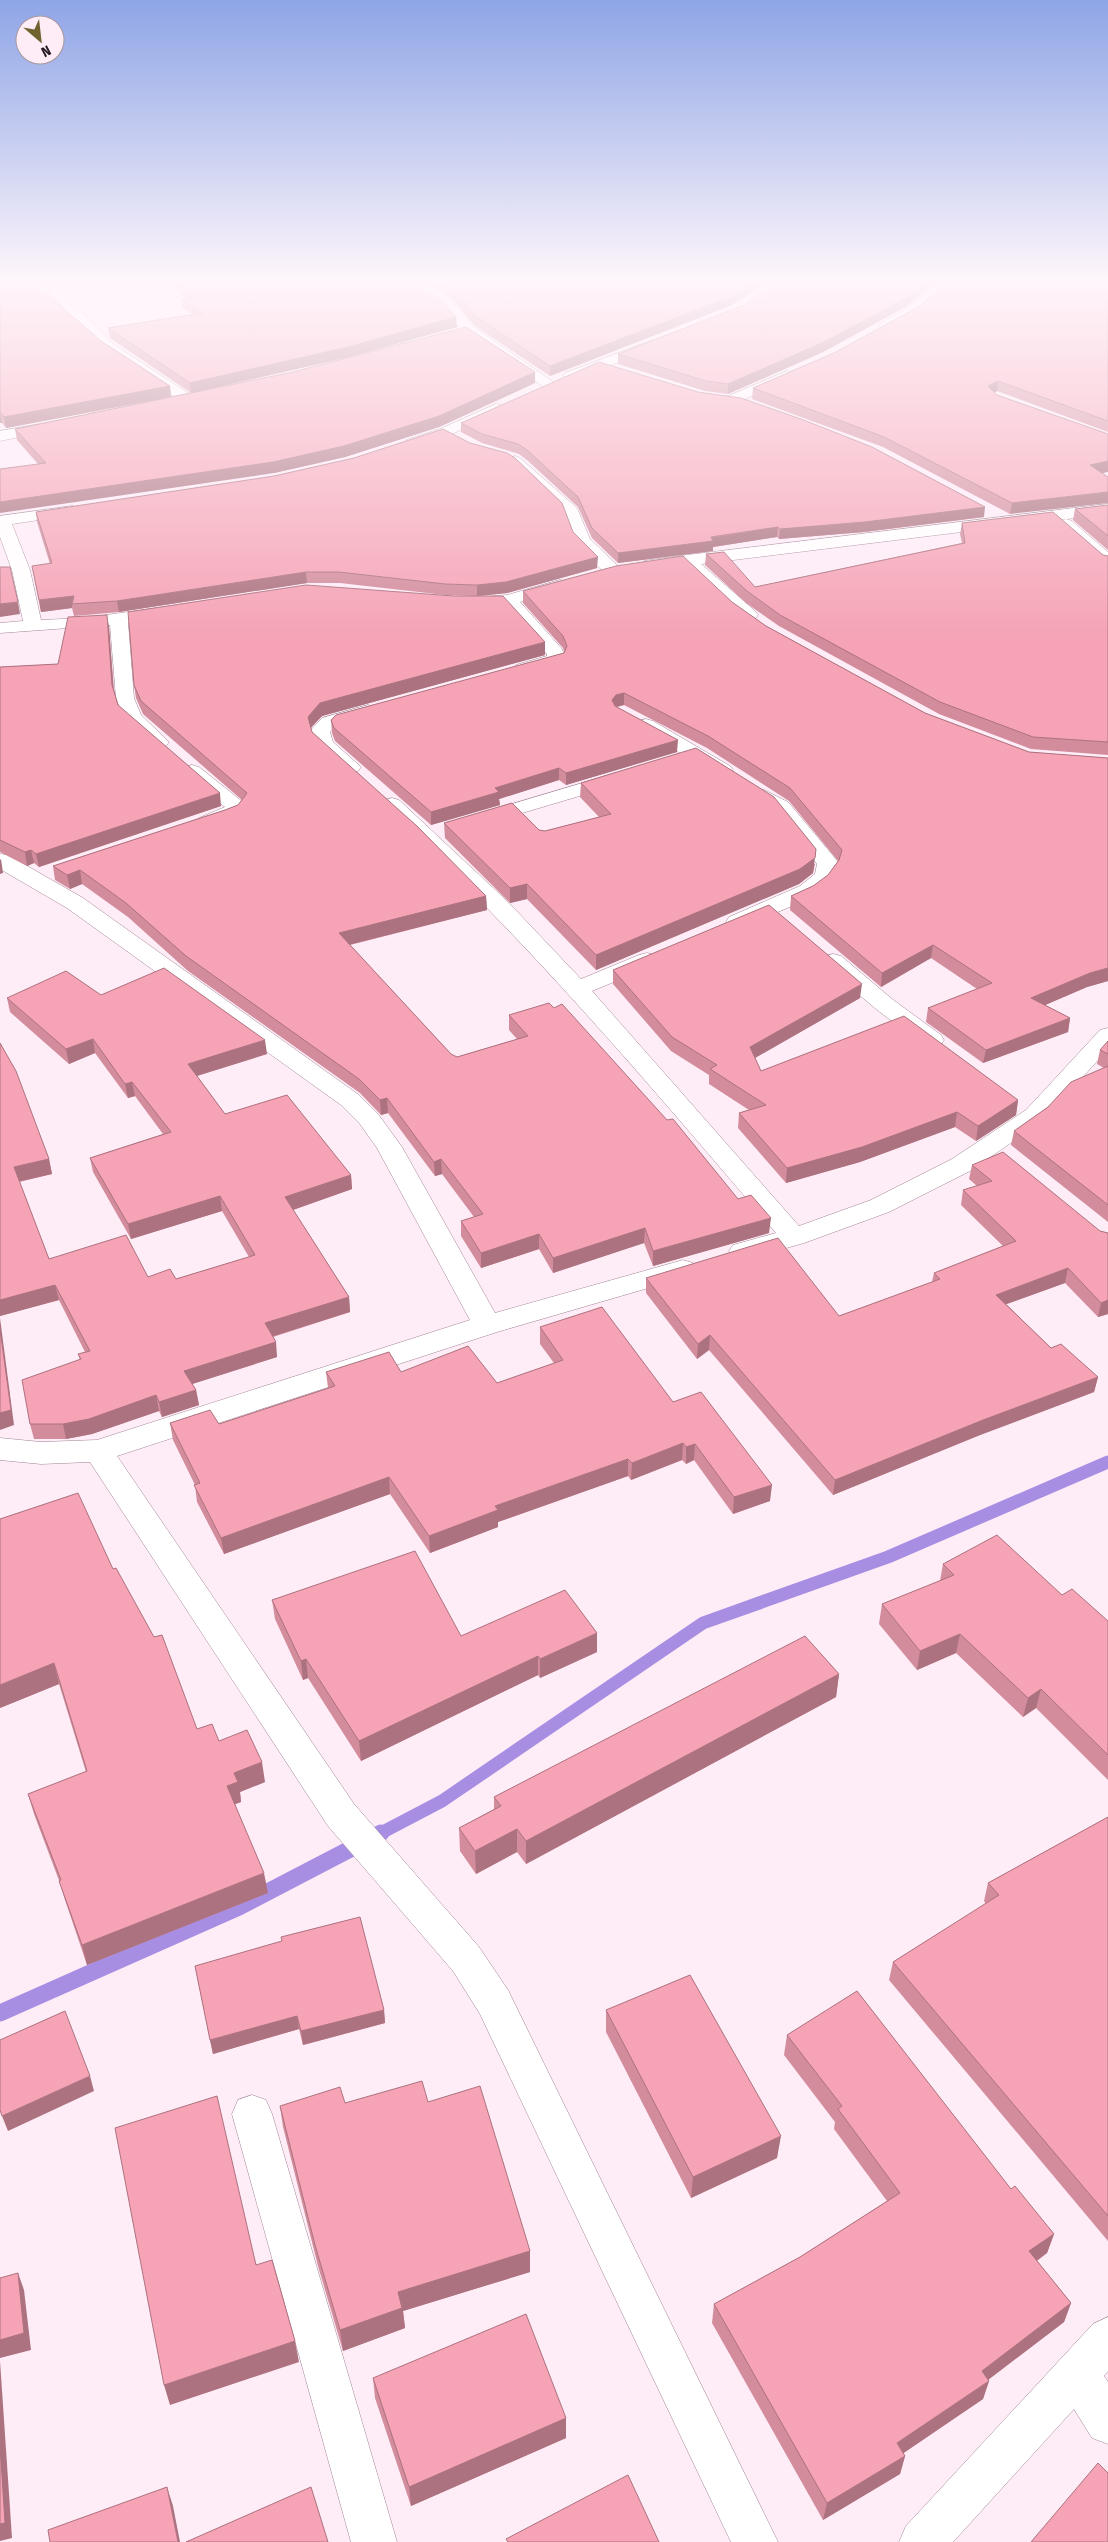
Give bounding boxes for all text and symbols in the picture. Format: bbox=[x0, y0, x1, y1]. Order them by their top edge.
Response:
north arrow bbox=[15, 15, 65, 65]
text: N bbox=[38, 42, 54, 61]

